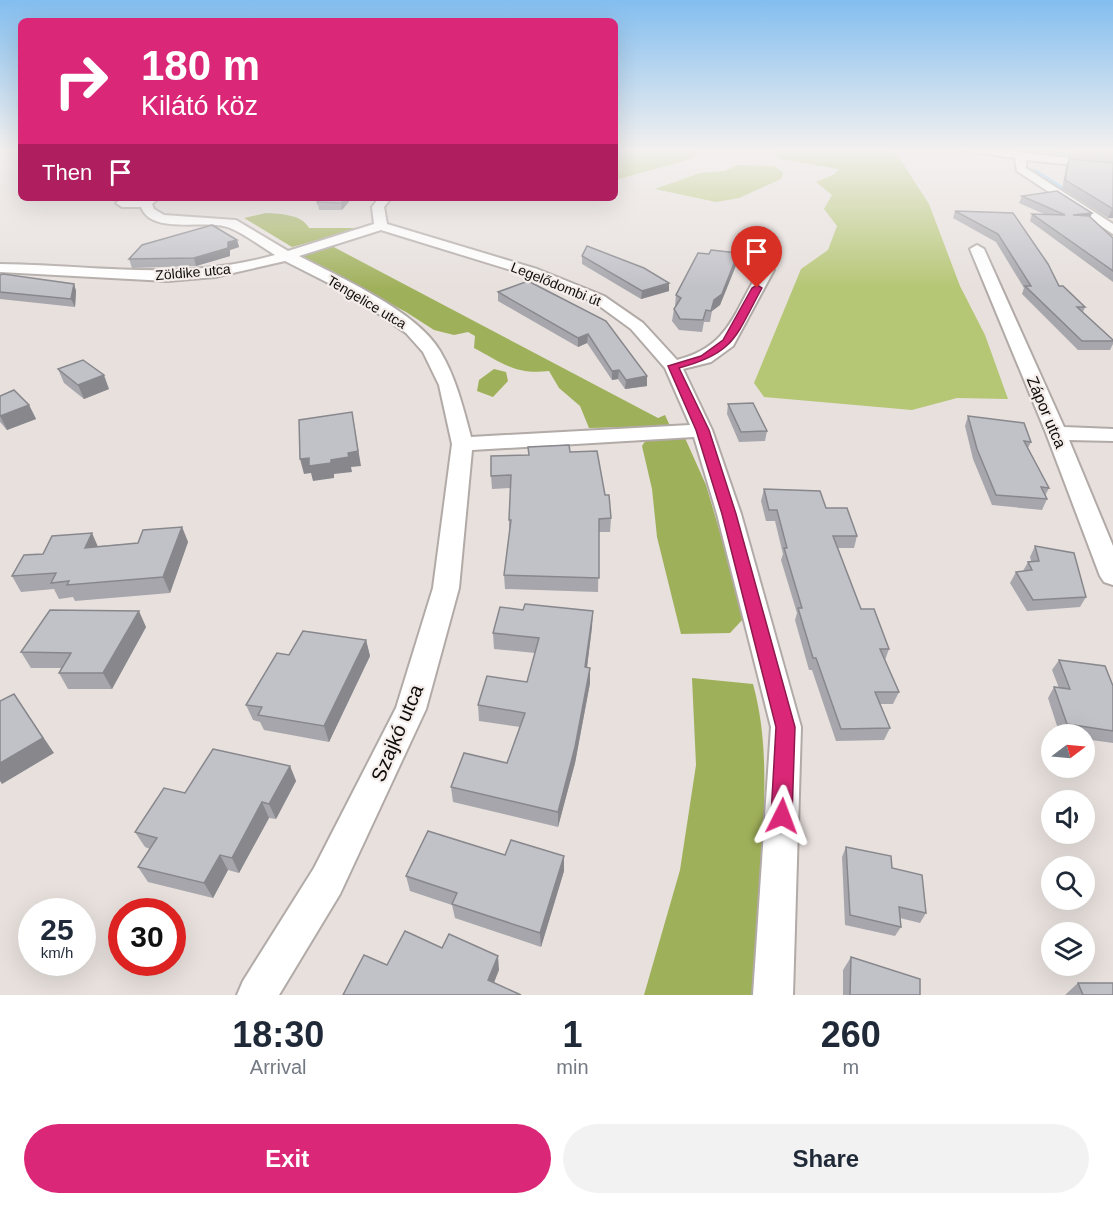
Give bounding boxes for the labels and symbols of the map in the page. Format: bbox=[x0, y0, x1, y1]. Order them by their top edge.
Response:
pin bbox=[731, 226, 782, 288]
street label: Legelődombi út bbox=[509, 259, 603, 309]
street label: Zöldike utca bbox=[155, 261, 232, 283]
street label: Tengelice utca bbox=[325, 272, 410, 332]
street label: Zápor utca bbox=[1024, 374, 1069, 451]
street label: Szajkó utca bbox=[367, 680, 428, 785]
north arrow bbox=[1041, 724, 1095, 778]
position arrow bbox=[750, 784, 814, 848]
speed limit sign: 30 bbox=[108, 898, 186, 976]

